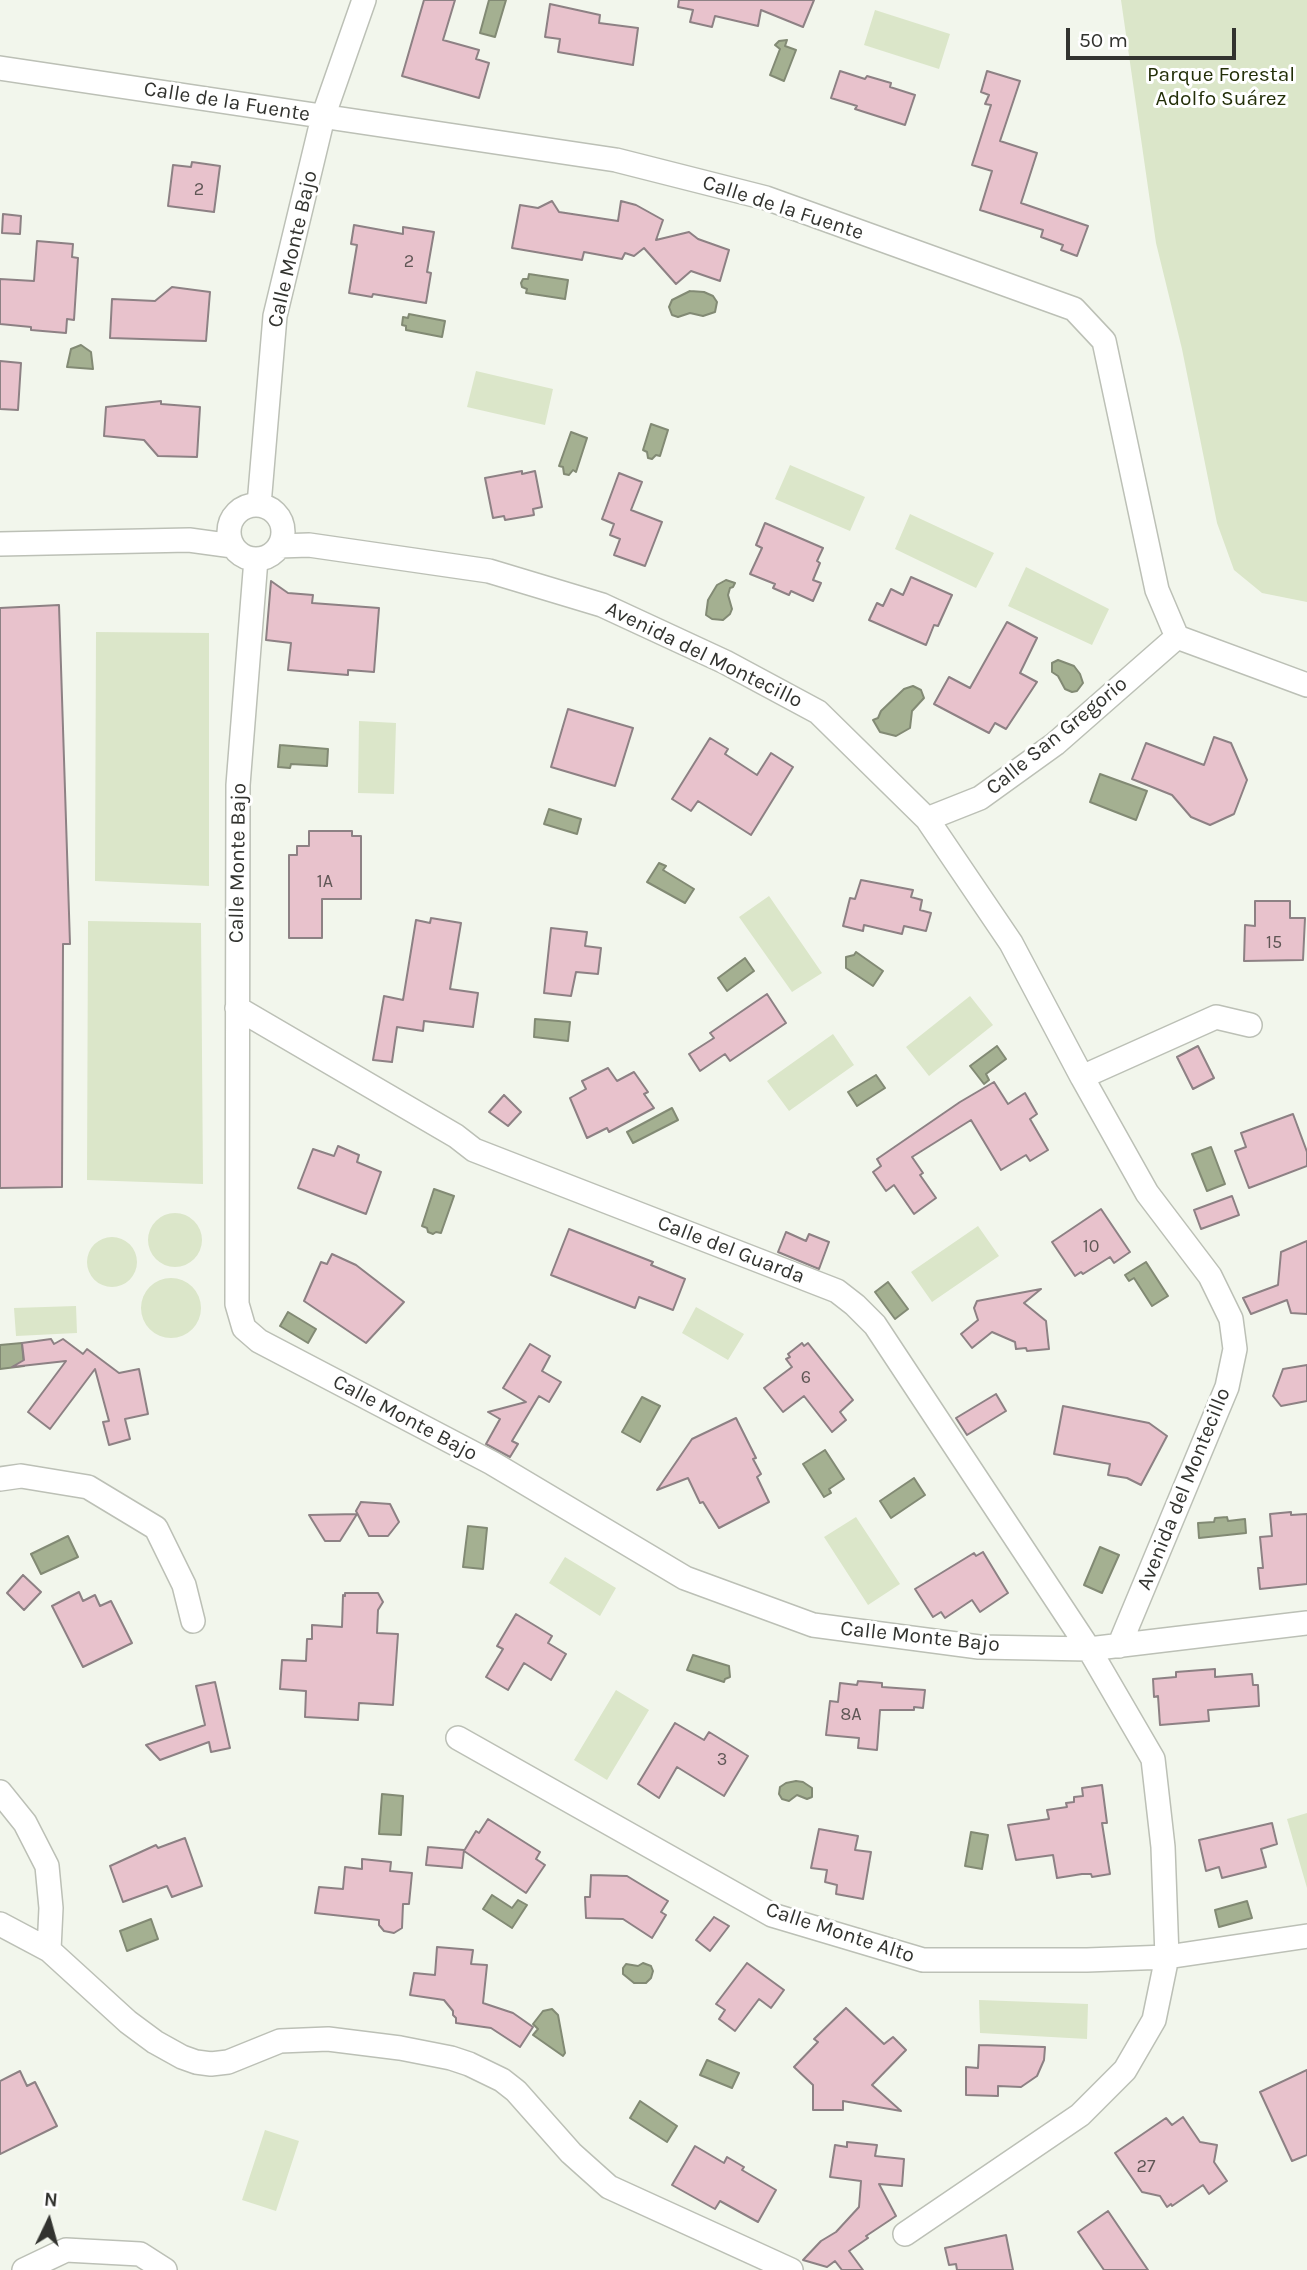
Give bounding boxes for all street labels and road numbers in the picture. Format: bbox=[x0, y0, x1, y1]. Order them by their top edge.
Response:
street label: Calle de la Fuente bbox=[142, 76, 312, 128]
street label: Calle Monte Bajo bbox=[263, 168, 323, 330]
street label: Calle de la Fuente bbox=[699, 170, 867, 246]
street label: Avenida del Montecillo bbox=[601, 596, 807, 714]
street label: Calle San Gregorio bbox=[981, 671, 1133, 801]
street label: Calle Monte Bajo bbox=[224, 783, 252, 943]
street label: Calle del Guarda bbox=[654, 1210, 808, 1290]
street label: Calle Monte Bajo bbox=[328, 1369, 482, 1467]
street label: Avenida del Montecillo bbox=[1132, 1384, 1236, 1594]
street label: Calle Monte Bajo bbox=[839, 1616, 1001, 1658]
street label: Calle Monte Alto bbox=[762, 1897, 918, 1969]

